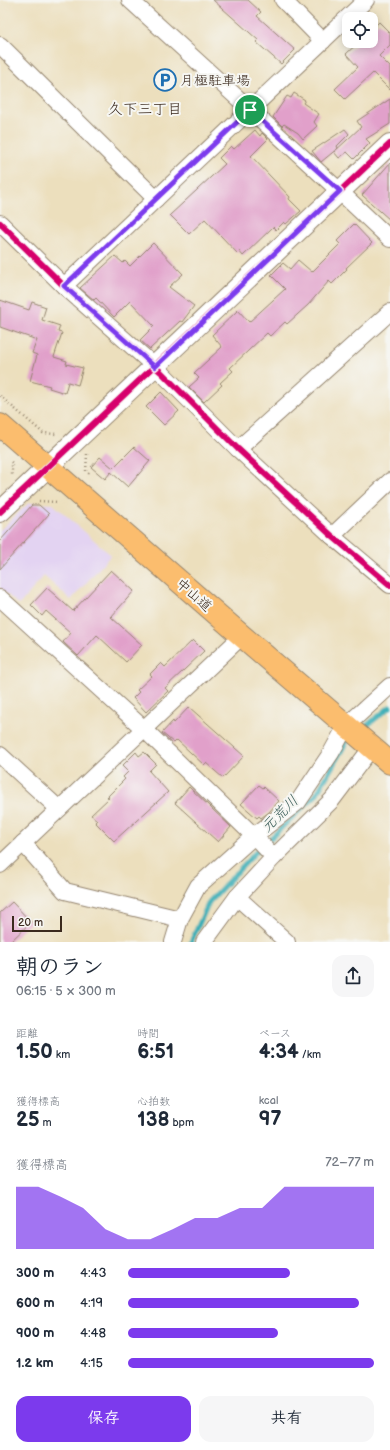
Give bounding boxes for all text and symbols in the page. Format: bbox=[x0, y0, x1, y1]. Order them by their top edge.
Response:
map controls bbox=[342, 12, 378, 48]
button: locate bbox=[342, 12, 378, 48]
parking icon: 月極駐車場 bbox=[152, 67, 178, 93]
place label: 月極駐車場 bbox=[180, 72, 250, 89]
pin bbox=[233, 93, 267, 127]
icon: arrive bbox=[239, 99, 261, 121]
district label: 久下三丁目 bbox=[107, 100, 183, 119]
street label: 中山道 bbox=[173, 575, 215, 615]
water label: 元荒川 bbox=[257, 791, 303, 837]
scale bar bbox=[12, 914, 62, 933]
text: 20 m bbox=[18, 916, 43, 929]
text: 朝のラン bbox=[16, 954, 104, 981]
button: share bbox=[332, 955, 374, 997]
text: 06:15 · 5 × 300 m bbox=[16, 983, 116, 999]
text: 距離 bbox=[16, 1027, 38, 1040]
text: 時間 bbox=[137, 1027, 159, 1040]
text: ペース bbox=[259, 1027, 291, 1040]
text: 1.50 bbox=[16, 1040, 53, 1064]
text: 6:51 bbox=[137, 1040, 174, 1064]
text: 4:34 bbox=[259, 1040, 299, 1064]
text: km bbox=[53, 1048, 70, 1061]
text: /km bbox=[299, 1048, 321, 1061]
text: kcal bbox=[259, 1094, 278, 1107]
text: 獲得標高 bbox=[16, 1095, 60, 1108]
text: 心拍数 bbox=[137, 1095, 170, 1108]
text: 97 bbox=[259, 1107, 281, 1131]
text: 25 bbox=[16, 1108, 40, 1132]
text: 138 bbox=[137, 1108, 169, 1132]
text: m bbox=[40, 1116, 52, 1129]
text: bpm bbox=[169, 1116, 194, 1129]
text: 72–77 m bbox=[325, 1154, 374, 1170]
text: 獲得標高 bbox=[16, 1157, 68, 1173]
text: 300 m bbox=[16, 1265, 54, 1281]
text: 4:43 bbox=[80, 1265, 106, 1281]
text: 600 m bbox=[16, 1295, 55, 1311]
text: 4:19 bbox=[80, 1295, 103, 1311]
text: 900 m bbox=[16, 1325, 54, 1341]
text: 4:48 bbox=[80, 1325, 106, 1341]
text: 1.2 km bbox=[16, 1355, 54, 1371]
text: 4:15 bbox=[80, 1355, 103, 1371]
button: 保存 bbox=[16, 1396, 191, 1442]
button: 共有 bbox=[199, 1396, 374, 1442]

